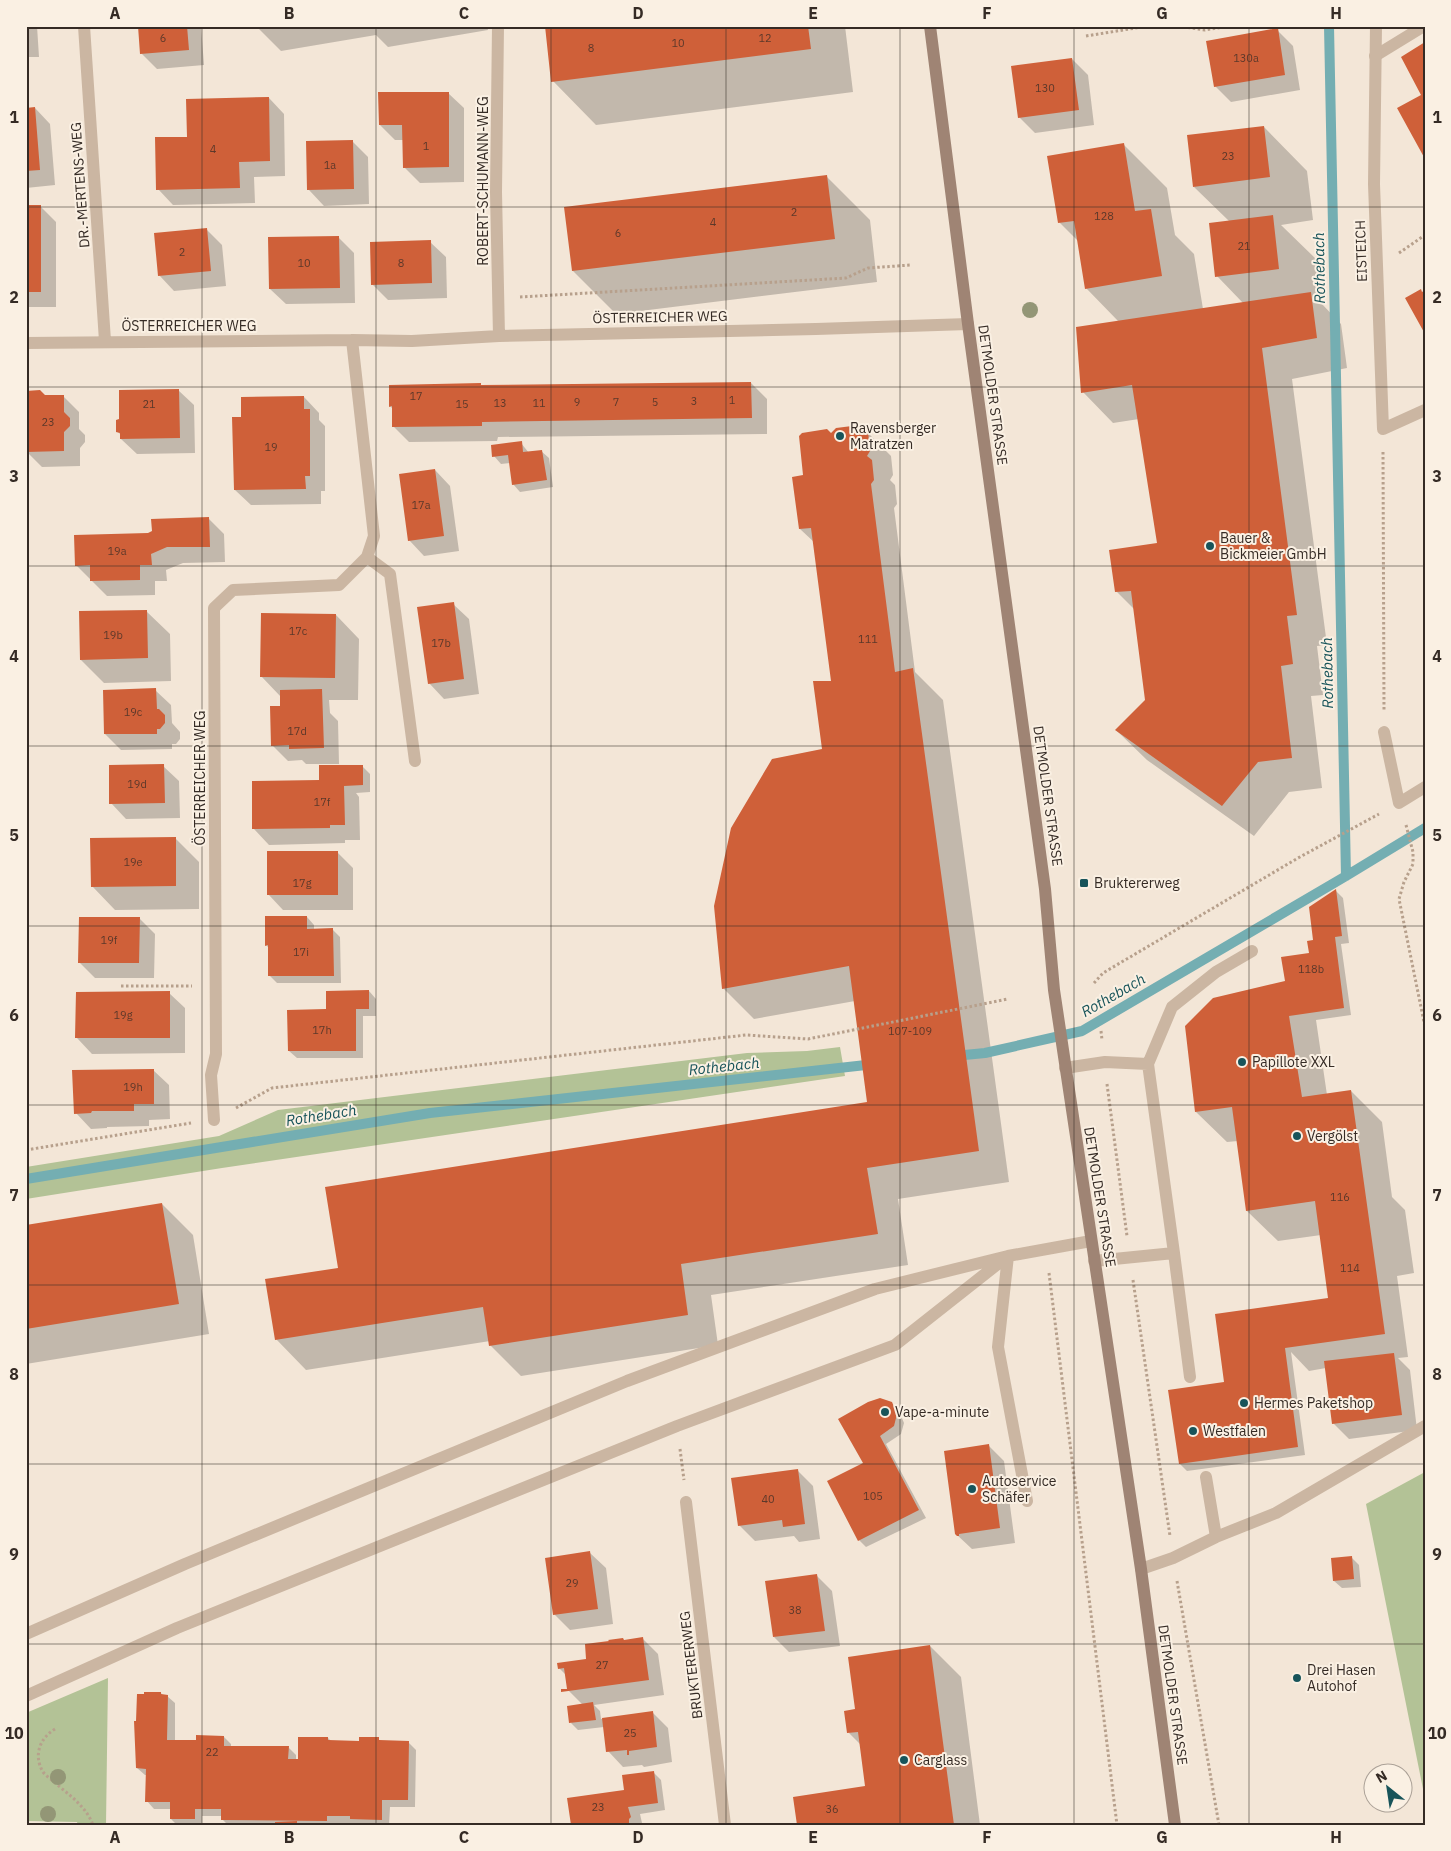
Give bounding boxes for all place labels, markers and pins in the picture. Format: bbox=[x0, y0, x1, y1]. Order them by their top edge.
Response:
place label: Ravensberger Matratzen bbox=[850, 419, 936, 453]
marker: Ravensberger Matratzen bbox=[834, 430, 846, 442]
place label: Bauer & Bickmeier GmbH bbox=[1220, 529, 1327, 563]
marker: Bauer & Bickmeier GmbH bbox=[1204, 540, 1216, 552]
place label: Bruktererweg bbox=[1094, 874, 1180, 892]
marker: Bruktererweg bbox=[1078, 877, 1090, 889]
place label: Papillote XXL bbox=[1252, 1053, 1335, 1071]
marker: Papillote XXL bbox=[1236, 1056, 1248, 1068]
place label: Vergölst bbox=[1307, 1127, 1358, 1145]
marker: Vergölst bbox=[1291, 1130, 1303, 1142]
place label: Hermes Paketshop bbox=[1254, 1394, 1373, 1412]
marker: Hermes Paketshop bbox=[1238, 1397, 1250, 1409]
place label: Vape-a-minute bbox=[895, 1403, 990, 1421]
marker: Vape-a-minute bbox=[879, 1406, 891, 1418]
place label: Westfalen bbox=[1203, 1422, 1266, 1440]
marker: Westfalen bbox=[1187, 1425, 1199, 1437]
place label: Autoservice Schäfer bbox=[982, 1472, 1057, 1506]
marker: Autoservice Schäfer bbox=[966, 1483, 978, 1495]
place label: Drei Hasen Autohof bbox=[1307, 1661, 1376, 1695]
marker: Drei Hasen Autohof bbox=[1291, 1672, 1303, 1684]
place label: Carglass bbox=[914, 1751, 967, 1769]
marker: Carglass bbox=[898, 1754, 910, 1766]

